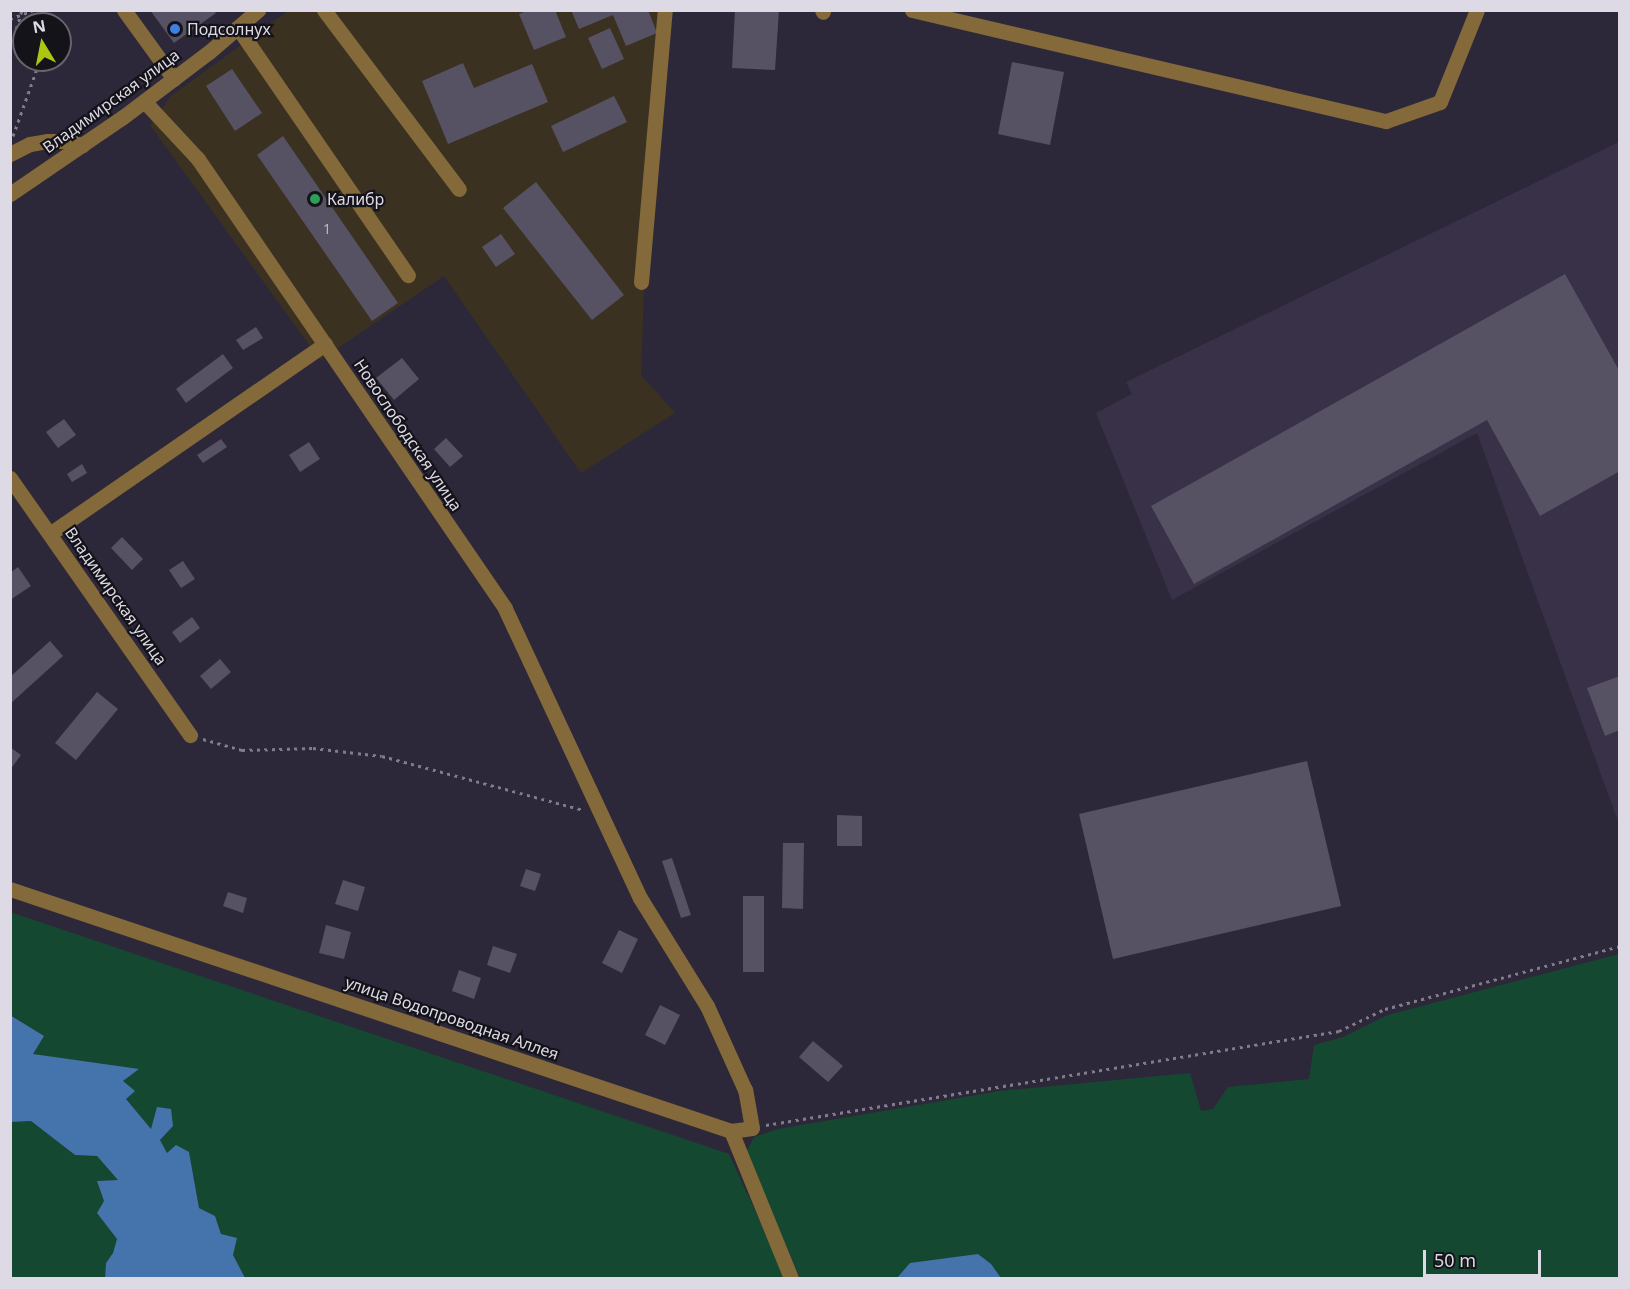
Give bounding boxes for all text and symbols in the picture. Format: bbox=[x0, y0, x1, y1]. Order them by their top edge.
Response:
north arrow bbox=[12, 12, 72, 72]
text: N bbox=[31, 14, 48, 38]
place label: Подсолнух bbox=[187, 19, 271, 39]
marker: Подсолнух bbox=[168, 22, 182, 36]
street label: Владимирская улица bbox=[39, 45, 183, 157]
place label: Калибр bbox=[327, 189, 384, 209]
marker: Калибр bbox=[308, 192, 322, 206]
house number: 1 bbox=[323, 221, 331, 237]
street label: Новослободская улица bbox=[350, 355, 466, 515]
street label: Владимирская улица bbox=[61, 523, 171, 669]
street label: улица Водопроводная Аллея bbox=[343, 972, 561, 1064]
scale bar bbox=[1426, 1238, 1544, 1276]
text: 50 m bbox=[1434, 1248, 1476, 1272]

